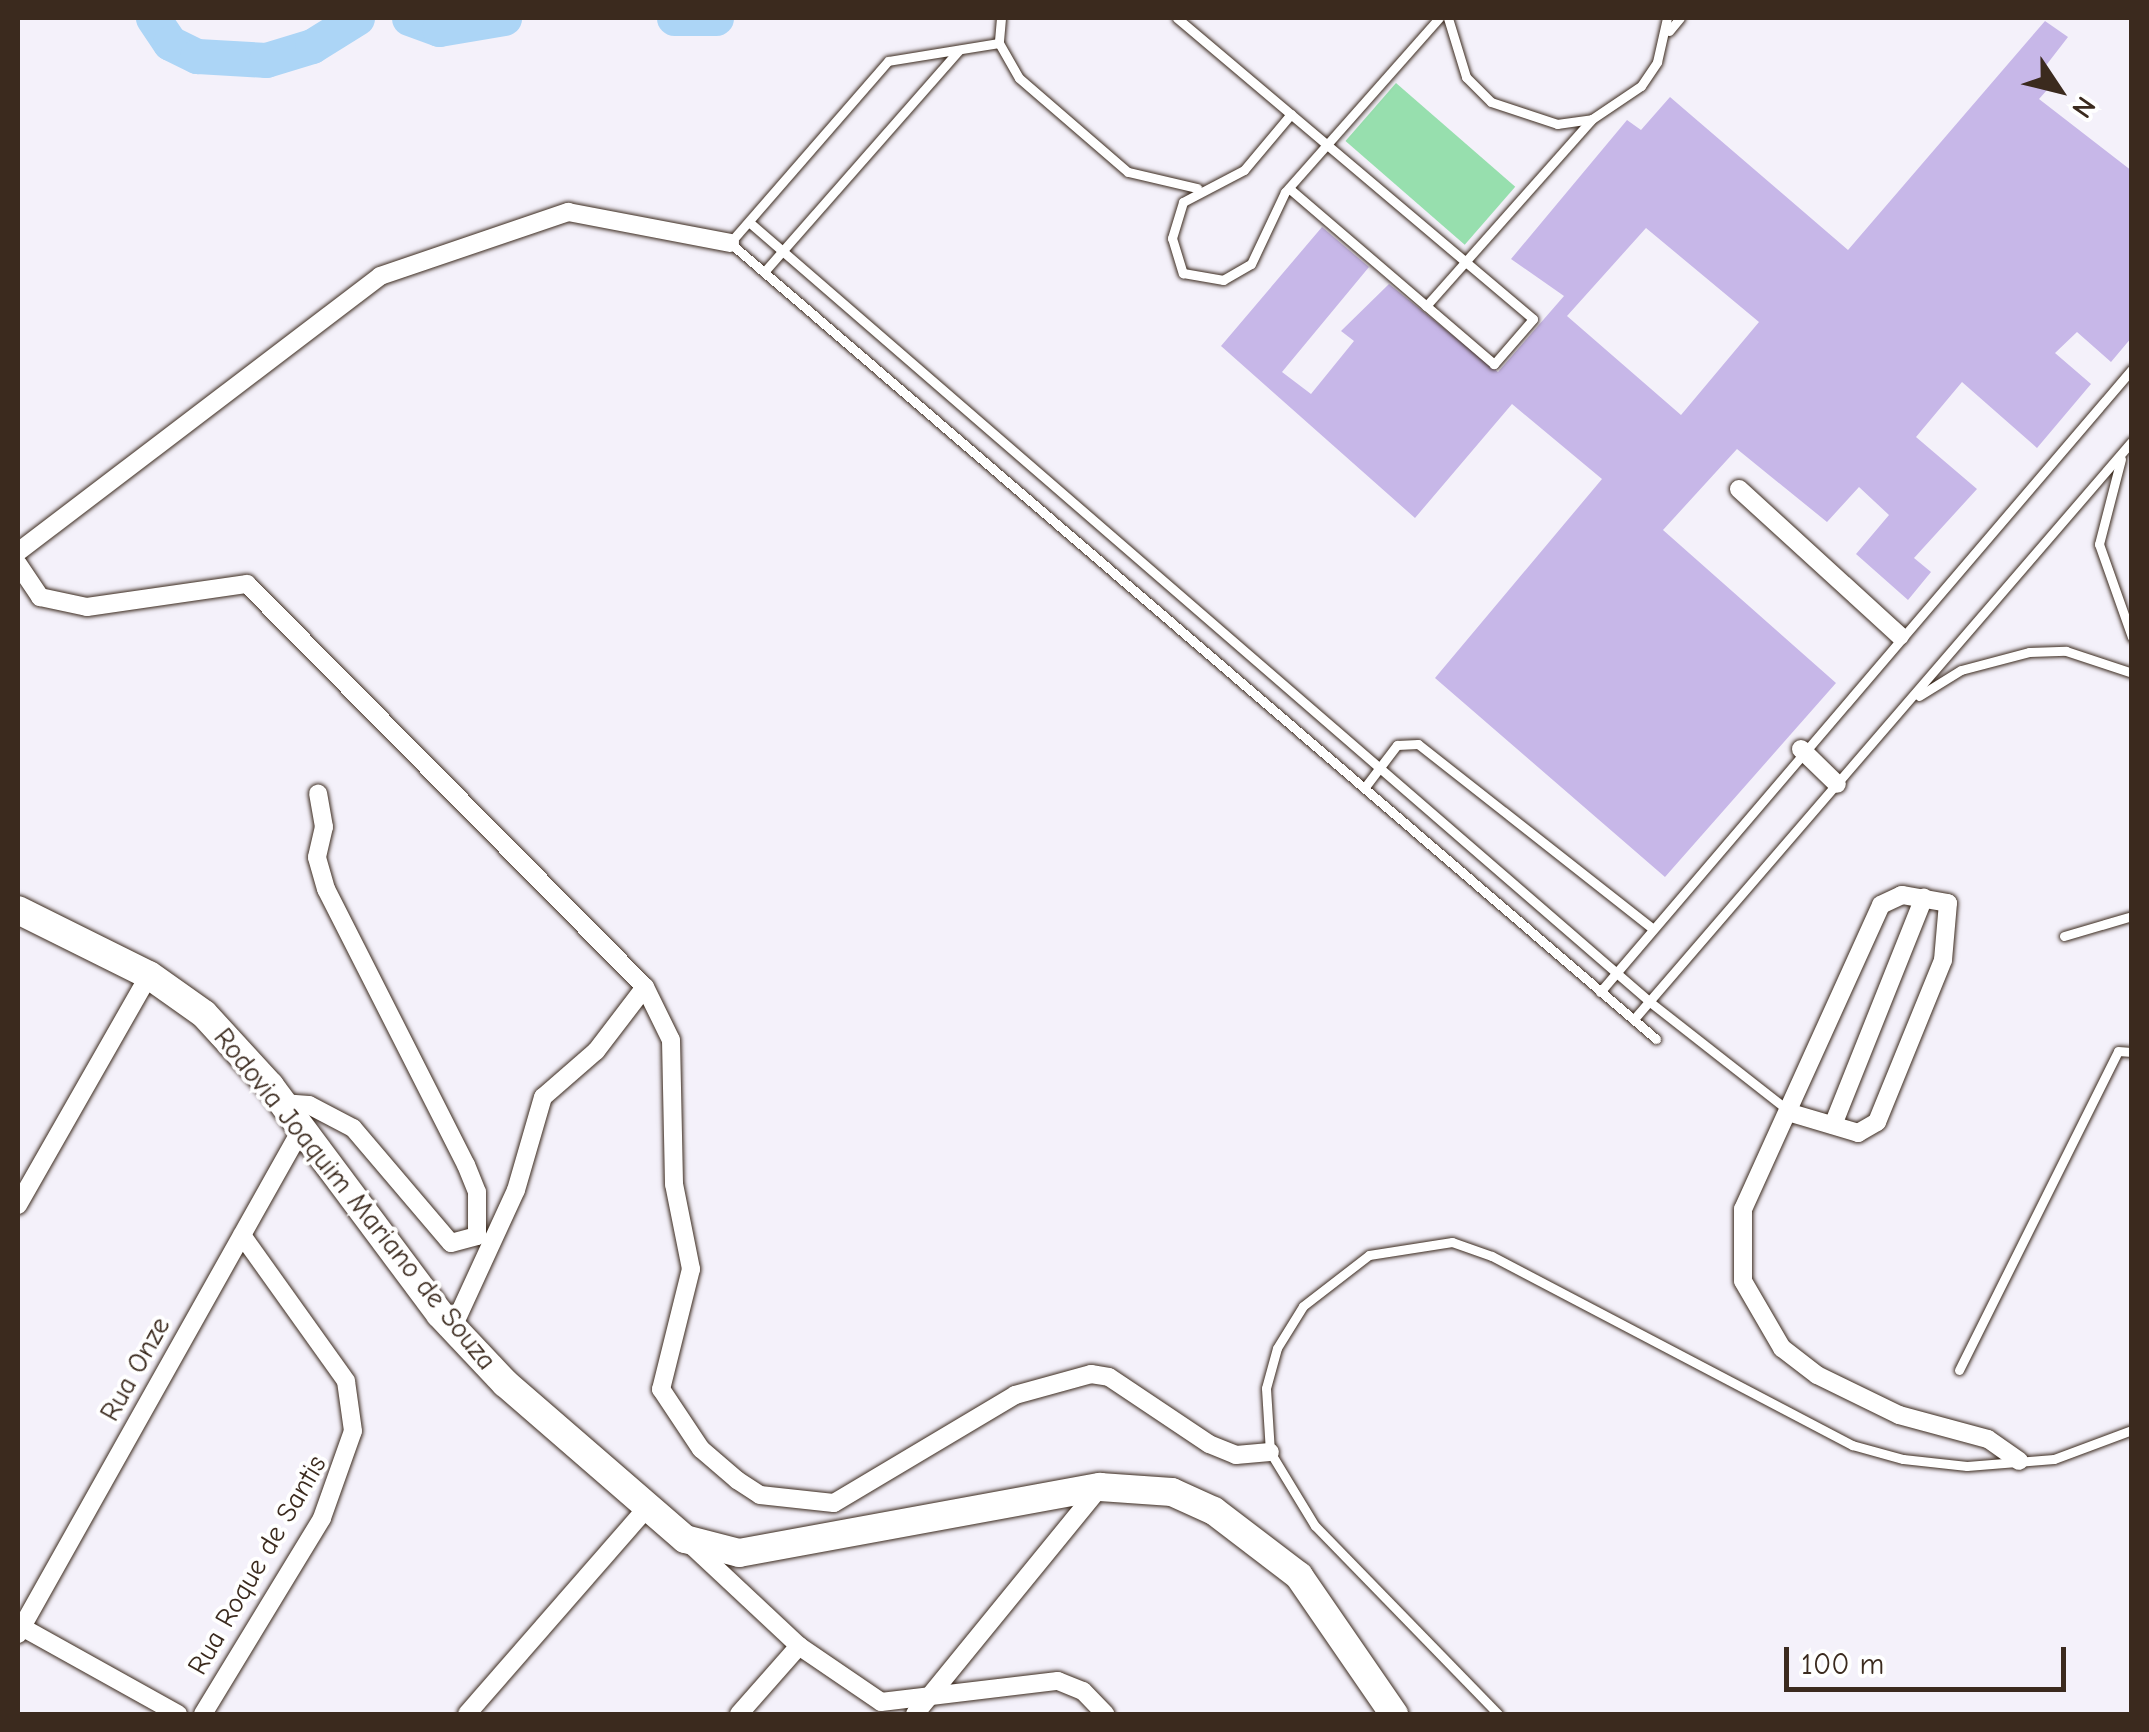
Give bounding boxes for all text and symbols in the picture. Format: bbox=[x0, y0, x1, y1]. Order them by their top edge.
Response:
north arrow bbox=[2009, 40, 2109, 140]
text: N bbox=[2065, 91, 2102, 124]
street label: Rodovia Joaquim Mariano de Souza bbox=[207, 1021, 503, 1377]
street label: Rua Onze bbox=[93, 1311, 177, 1427]
street label: Rua Roque de Santis bbox=[181, 1449, 333, 1681]
scale bar bbox=[1789, 1627, 2072, 1689]
text: 100 m bbox=[1801, 1647, 1884, 1682]

